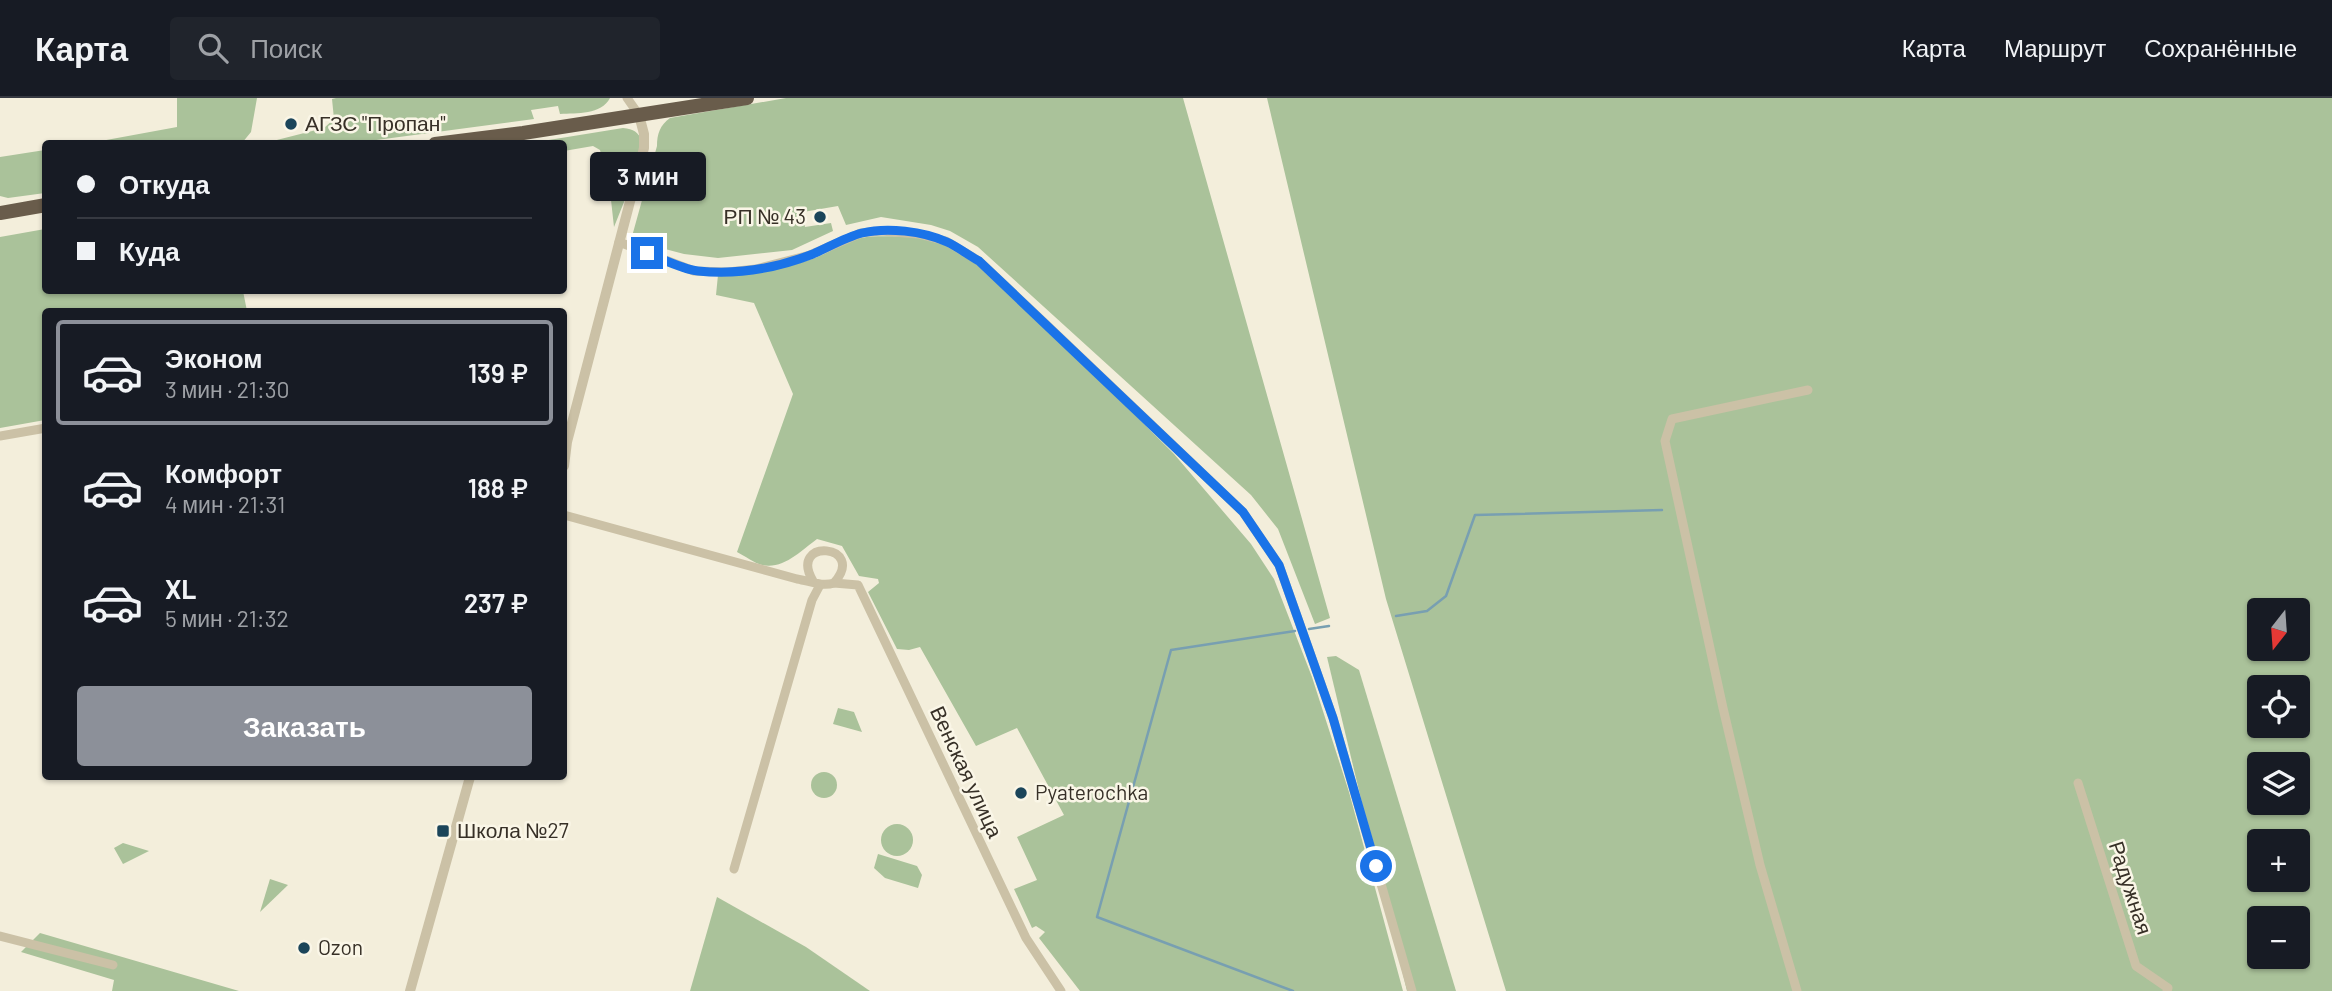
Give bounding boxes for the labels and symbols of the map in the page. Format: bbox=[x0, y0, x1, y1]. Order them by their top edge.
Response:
place label: АГЗС "Пропан" bbox=[305, 110, 446, 135]
marker: АГЗС "Пропан" bbox=[283, 116, 299, 132]
callout: 3 мин bbox=[589, 152, 705, 200]
place label: РП № 43 bbox=[724, 203, 806, 228]
marker: РП № 43 bbox=[812, 209, 828, 225]
route end bbox=[631, 237, 663, 269]
north arrow bbox=[2247, 598, 2310, 662]
street label: Венская улица bbox=[926, 702, 1009, 841]
place label: Pyaterochka bbox=[1035, 779, 1148, 804]
marker: Pyaterochka bbox=[1013, 785, 1029, 801]
place label: Школа №27 bbox=[457, 817, 569, 842]
marker: Школа №27 bbox=[435, 823, 451, 839]
street label: Радужная bbox=[2105, 838, 2158, 937]
route start bbox=[1360, 850, 1392, 882]
place label: Ozon bbox=[318, 934, 363, 959]
marker: Ozon bbox=[296, 940, 312, 956]

